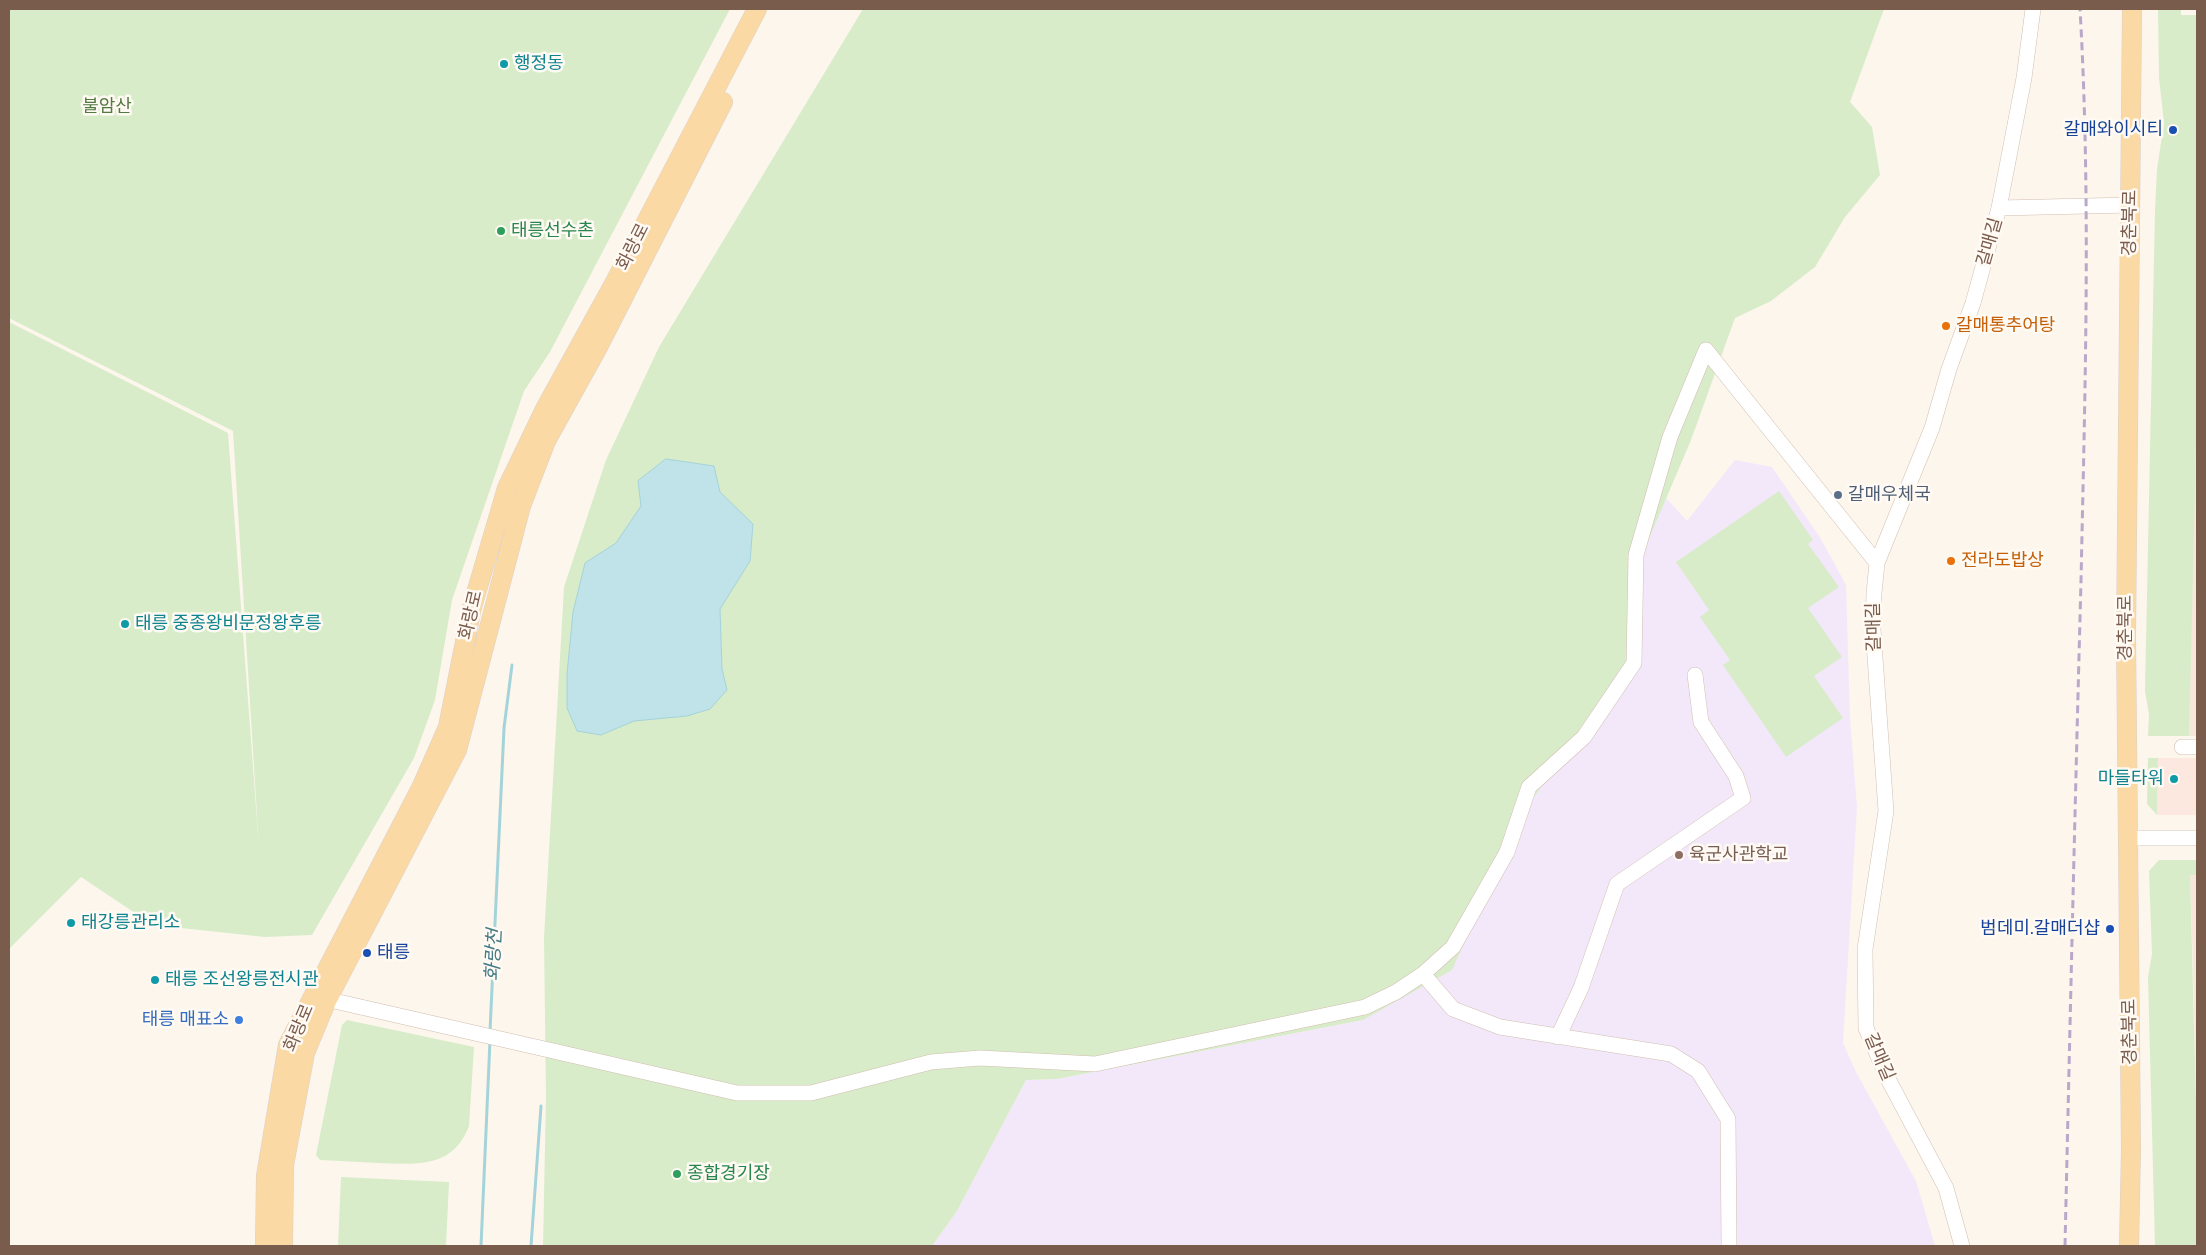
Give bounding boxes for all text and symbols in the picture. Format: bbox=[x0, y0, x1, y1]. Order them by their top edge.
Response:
place label: 행정동 bbox=[514, 53, 564, 75]
marker: 행정동 bbox=[498, 58, 510, 70]
park label: 불암산 bbox=[82, 96, 132, 118]
place label: 갈매와이시티 bbox=[2064, 119, 2163, 141]
marker: 갈매와이시티 bbox=[2167, 124, 2179, 136]
street label: 경춘북로 bbox=[2119, 190, 2141, 256]
street label: 갈매길 bbox=[1973, 215, 2007, 269]
place label: 태릉선수촌 bbox=[511, 220, 594, 242]
street label: 화랑로 bbox=[612, 220, 654, 274]
marker: 태릉선수촌 bbox=[495, 225, 507, 237]
place label: 갈매통추어탕 bbox=[1956, 315, 2055, 337]
marker: 갈매통추어탕 bbox=[1940, 320, 1952, 332]
place label: 갈매우체국 bbox=[1848, 484, 1931, 506]
marker: 갈매우체국 bbox=[1832, 489, 1844, 501]
place label: 전라도밥상 bbox=[1961, 550, 2044, 572]
marker: 전라도밥상 bbox=[1945, 555, 1957, 567]
street label: 화랑로 bbox=[455, 588, 487, 642]
street label: 경춘북로 bbox=[2115, 595, 2137, 661]
street label: 갈매길 bbox=[1863, 602, 1885, 652]
place label: 태릉 중종왕비문정왕후릉 bbox=[135, 613, 322, 635]
marker: 태릉 중종왕비문정왕후릉 bbox=[119, 618, 131, 630]
place label: 마들타워 bbox=[2098, 768, 2164, 790]
marker: 마들타워 bbox=[2168, 773, 2180, 785]
place label: 육군사관학교 bbox=[1689, 844, 1788, 866]
marker: 육군사관학교 bbox=[1673, 849, 1685, 861]
place label: 태강릉관리소 bbox=[81, 912, 180, 934]
marker: 태강릉관리소 bbox=[65, 917, 77, 929]
place label: 범데미.갈매더샵 bbox=[1980, 918, 2100, 940]
marker: 범데미.갈매더샵 bbox=[2104, 923, 2116, 935]
water label: 화랑천 bbox=[481, 928, 507, 982]
place label: 태릉 bbox=[377, 942, 410, 964]
marker: 태릉 bbox=[361, 947, 373, 959]
place label: 태릉 조선왕릉전시관 bbox=[165, 969, 318, 991]
marker: 태릉 조선왕릉전시관 bbox=[149, 974, 161, 986]
street label: 경춘북로 bbox=[2119, 999, 2141, 1065]
street label: 화랑로 bbox=[279, 1001, 319, 1055]
place label: 태릉 매표소 bbox=[142, 1009, 229, 1031]
marker: 태릉 매표소 bbox=[233, 1014, 245, 1026]
street label: 갈매길 bbox=[1859, 1030, 1899, 1084]
place label: 종합경기장 bbox=[687, 1163, 770, 1185]
marker: 종합경기장 bbox=[671, 1168, 683, 1180]

